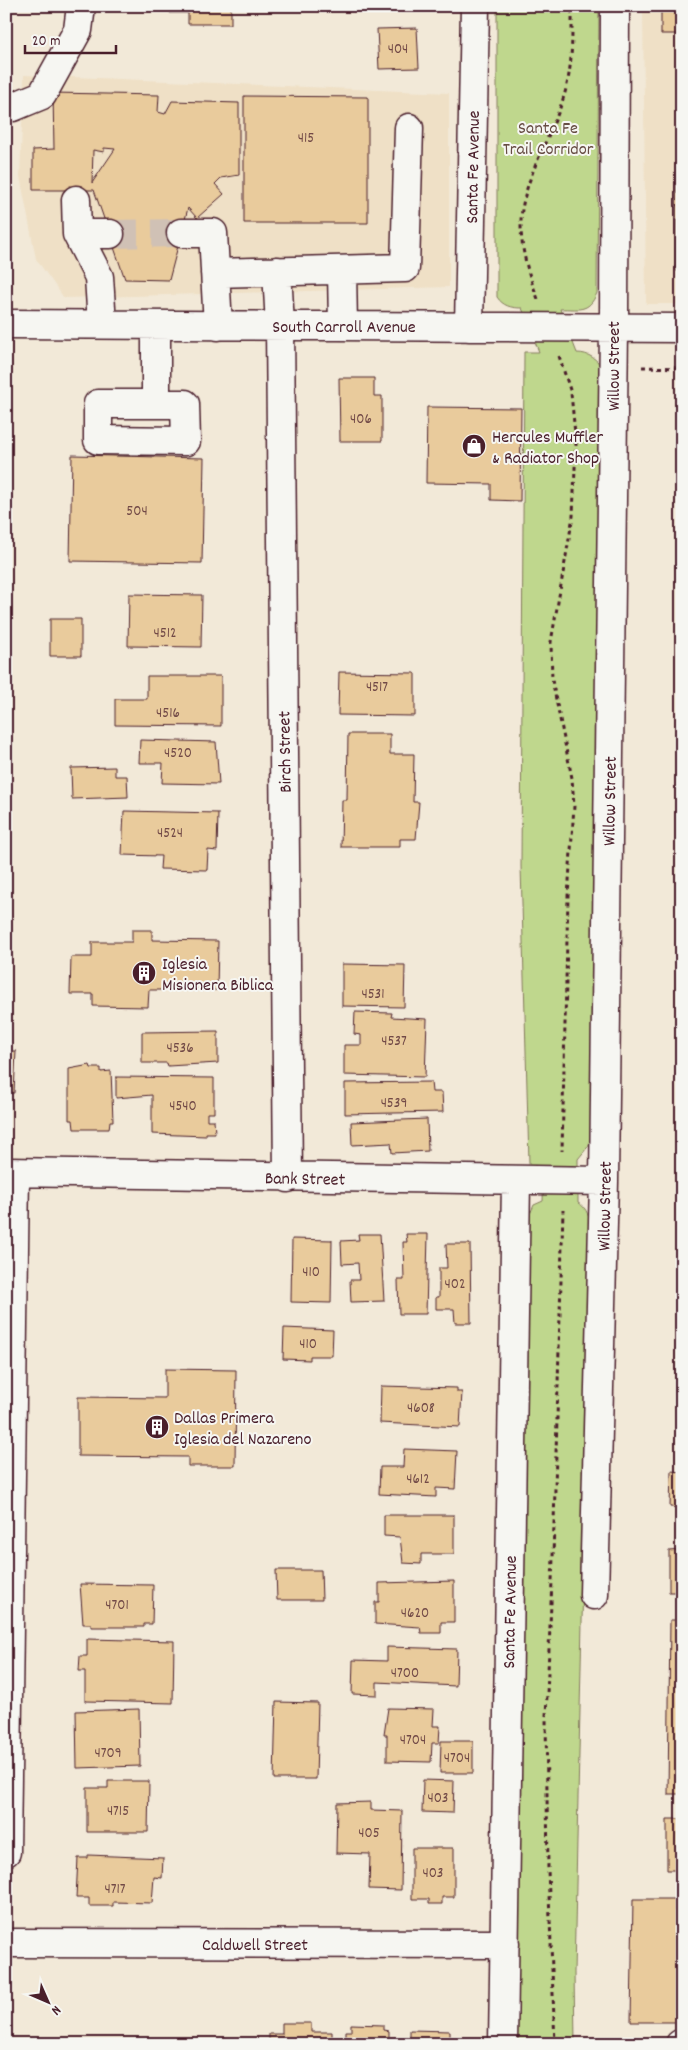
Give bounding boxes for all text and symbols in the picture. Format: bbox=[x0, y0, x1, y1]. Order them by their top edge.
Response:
scale bar bbox=[25, 22, 116, 54]
text: 20 m bbox=[32, 31, 60, 53]
house number: 404 bbox=[388, 39, 408, 61]
street label: Santa Fe Avenue bbox=[461, 110, 488, 224]
park label: Santa Fe Trail Corridor bbox=[503, 117, 594, 163]
house number: 415 bbox=[298, 128, 314, 150]
street label: South Carroll Avenue bbox=[272, 316, 416, 341]
street label: Willow Street bbox=[603, 321, 628, 411]
house number: 406 bbox=[350, 409, 372, 431]
place label: Hercules Muffler & Radiator Shop bbox=[492, 426, 603, 472]
shop icon: Hercules Muffler & Radiator Shop bbox=[461, 433, 487, 459]
house number: 504 bbox=[126, 501, 148, 523]
house number: 4512 bbox=[153, 623, 177, 645]
house number: 4517 bbox=[366, 677, 388, 699]
house number: 4516 bbox=[156, 703, 180, 725]
street label: Birch Street bbox=[273, 710, 300, 793]
house number: 4520 bbox=[164, 743, 192, 765]
street label: Willow Street bbox=[598, 756, 625, 846]
house number: 4524 bbox=[157, 823, 183, 845]
place label: Iglesia Misionera Biblica bbox=[162, 953, 274, 999]
building icon: Iglesia Misionera Biblica bbox=[131, 960, 157, 986]
house number: 4531 bbox=[361, 984, 385, 1006]
house number: 4537 bbox=[381, 1031, 407, 1053]
house number: 4536 bbox=[166, 1038, 194, 1060]
house number: 4539 bbox=[381, 1093, 407, 1115]
house number: 4540 bbox=[169, 1096, 197, 1118]
street label: Willow Street bbox=[593, 1161, 620, 1251]
street label: Bank Street bbox=[264, 1167, 346, 1194]
house number: 410 bbox=[302, 1262, 320, 1284]
house number: 402 bbox=[445, 1274, 465, 1296]
house number: 410 bbox=[299, 1334, 317, 1356]
house number: 4608 bbox=[407, 1398, 435, 1420]
place label: Dallas Primera Iglesia del Nazareno bbox=[174, 1407, 311, 1453]
building icon: Dallas Primera Iglesia del Nazareno bbox=[144, 1414, 170, 1440]
house number: 4612 bbox=[406, 1469, 430, 1491]
street label: Santa Fe Avenue bbox=[498, 1555, 525, 1669]
house number: 4701 bbox=[105, 1595, 129, 1617]
house number: 4620 bbox=[401, 1603, 429, 1625]
house number: 4700 bbox=[391, 1663, 419, 1685]
house number: 4704 bbox=[400, 1730, 426, 1752]
house number: 4709 bbox=[94, 1743, 122, 1765]
house number: 4704 bbox=[444, 1748, 470, 1770]
house number: 403 bbox=[427, 1788, 449, 1810]
house number: 4715 bbox=[107, 1801, 129, 1823]
house number: 405 bbox=[358, 1823, 380, 1845]
house number: 403 bbox=[422, 1863, 444, 1885]
house number: 4717 bbox=[104, 1879, 126, 1901]
street label: Caldwell Street bbox=[202, 1934, 308, 1959]
north arrow bbox=[22, 1978, 72, 2028]
text: N bbox=[46, 2000, 65, 2019]

